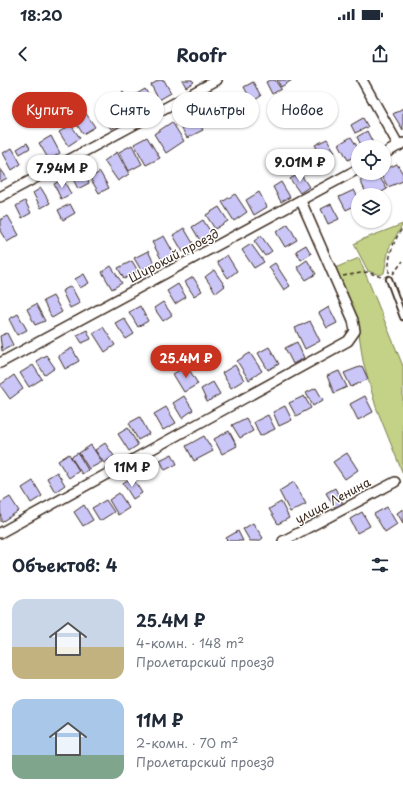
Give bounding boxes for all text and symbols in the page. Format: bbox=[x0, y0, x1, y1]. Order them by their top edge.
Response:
text: 18:20 bbox=[20, 3, 62, 26]
text: Roofr bbox=[176, 41, 227, 68]
icon: back bbox=[12, 43, 34, 65]
icon: share bbox=[369, 43, 391, 65]
chip: Купить bbox=[12, 92, 87, 128]
chip: Снять bbox=[95, 92, 164, 128]
chip: Фильтры bbox=[172, 92, 259, 128]
chip: Новое bbox=[267, 92, 338, 128]
map controls bbox=[351, 140, 391, 228]
button: locate bbox=[351, 140, 391, 180]
pin: 9.01M ₽ bbox=[263, 149, 337, 183]
text: 9.01M ₽ bbox=[275, 152, 325, 171]
pin: 7.94M ₽ bbox=[25, 155, 99, 189]
text: 7.94M ₽ bbox=[36, 158, 88, 177]
button: layers bbox=[351, 188, 391, 228]
street label: Широкий проезд bbox=[125, 224, 222, 286]
pin: 25.4M ₽ bbox=[149, 345, 223, 379]
text: 25.4M ₽ bbox=[159, 348, 213, 367]
pin: 11M ₽ bbox=[104, 454, 160, 488]
text: 11M ₽ bbox=[114, 457, 150, 476]
street label: улица Ленина bbox=[292, 472, 374, 528]
text: Объектов: 4 bbox=[12, 552, 117, 578]
icon: filters bbox=[369, 554, 391, 576]
text: 25.4M ₽ bbox=[136, 607, 205, 633]
icon: home bbox=[44, 615, 92, 663]
text: 4-комн. · 148 m² bbox=[136, 633, 244, 652]
text: Пролетарский проезд bbox=[136, 652, 274, 671]
text: 11M ₽ bbox=[136, 707, 183, 733]
icon: home bbox=[44, 715, 92, 763]
text: 2-комн. · 70 m² bbox=[136, 733, 239, 752]
text: Пролетарский проезд bbox=[136, 752, 274, 771]

